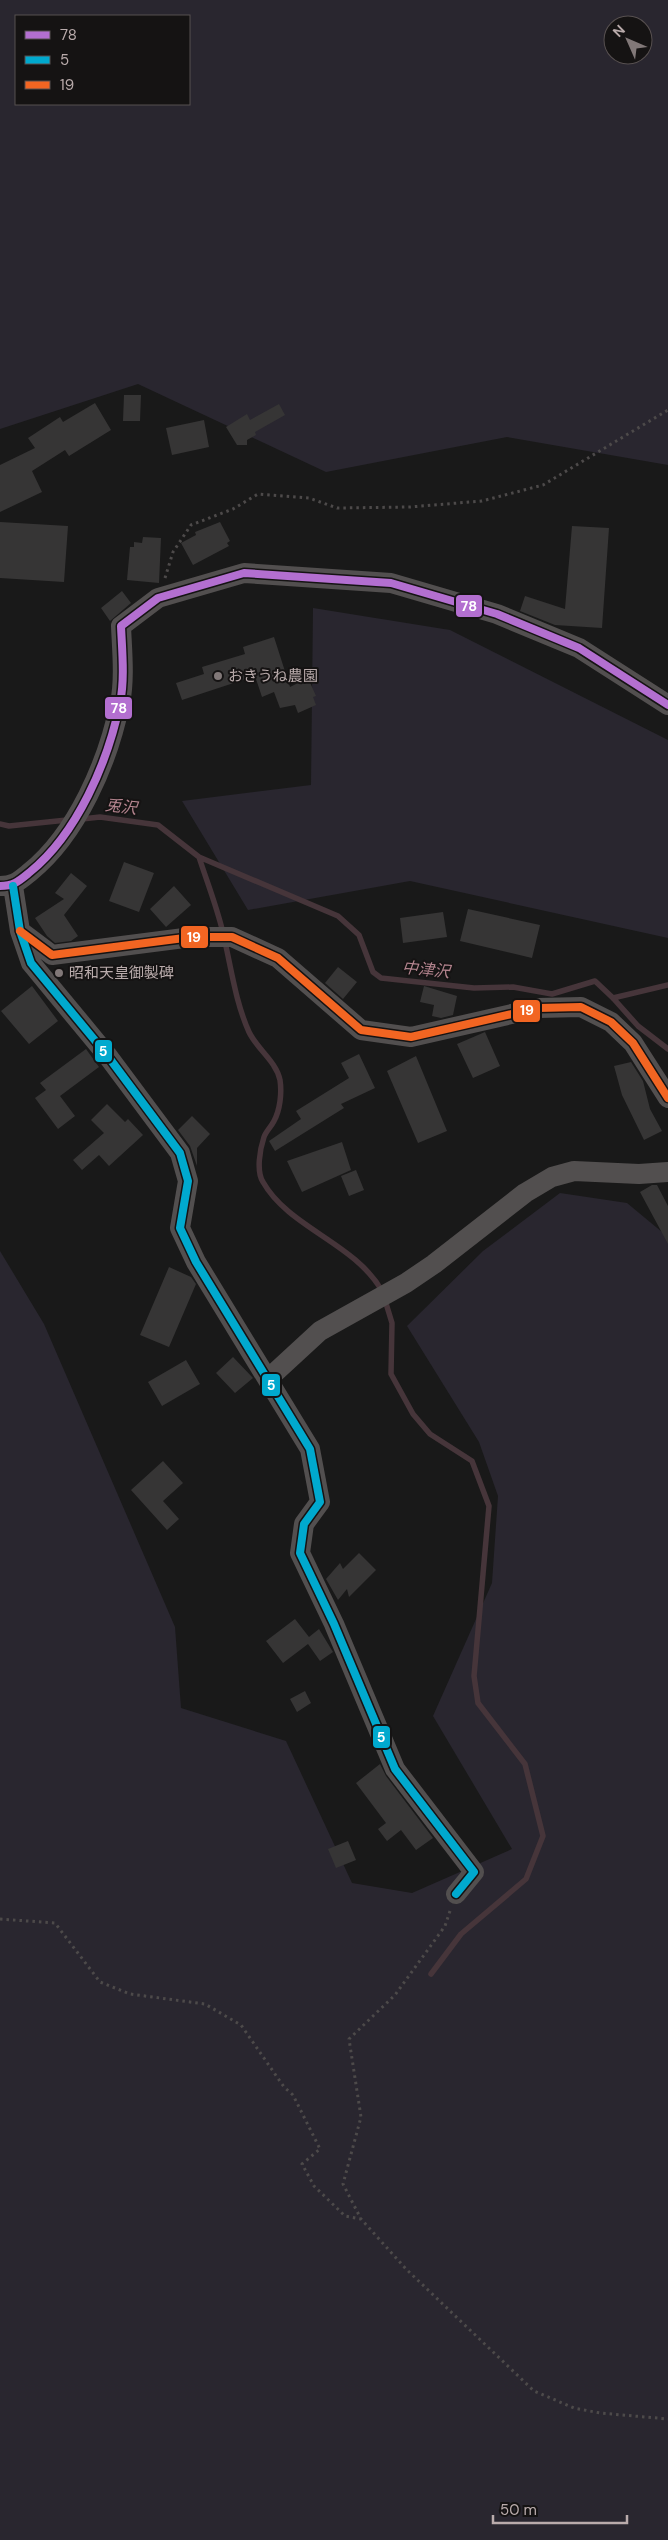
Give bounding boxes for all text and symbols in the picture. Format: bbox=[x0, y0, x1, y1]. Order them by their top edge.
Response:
legend bbox=[15, 15, 190, 105]
north arrow bbox=[603, 15, 653, 65]
text: N bbox=[609, 21, 629, 41]
text: 78 bbox=[60, 25, 77, 45]
text: 5 bbox=[60, 50, 69, 70]
text: 19 bbox=[60, 75, 74, 95]
line badge: 78 bbox=[455, 594, 483, 618]
text: 78 bbox=[461, 597, 477, 615]
place label: おきうね農園 bbox=[228, 666, 318, 686]
marker: おきうね農園 bbox=[212, 670, 224, 682]
line badge: 78 bbox=[104, 696, 133, 720]
text: 78 bbox=[111, 699, 127, 717]
water label: 兎沢 bbox=[104, 794, 140, 819]
line badge: 19 bbox=[180, 925, 209, 949]
text: 19 bbox=[187, 928, 201, 946]
water label: 中津沢 bbox=[401, 957, 453, 983]
place label: 昭和天皇御製碑 bbox=[69, 963, 174, 983]
marker: 昭和天皇御製碑 bbox=[53, 967, 65, 979]
line badge: 19 bbox=[512, 999, 541, 1023]
text: 19 bbox=[520, 1001, 534, 1019]
line badge: 5 bbox=[94, 1039, 113, 1063]
text: 5 bbox=[99, 1042, 107, 1060]
line badge: 5 bbox=[261, 1373, 281, 1397]
text: 5 bbox=[267, 1376, 275, 1394]
line badge: 5 bbox=[372, 1725, 391, 1749]
text: 5 bbox=[377, 1728, 385, 1746]
scale bar bbox=[493, 2492, 627, 2524]
text: 50 m bbox=[500, 2500, 537, 2520]

